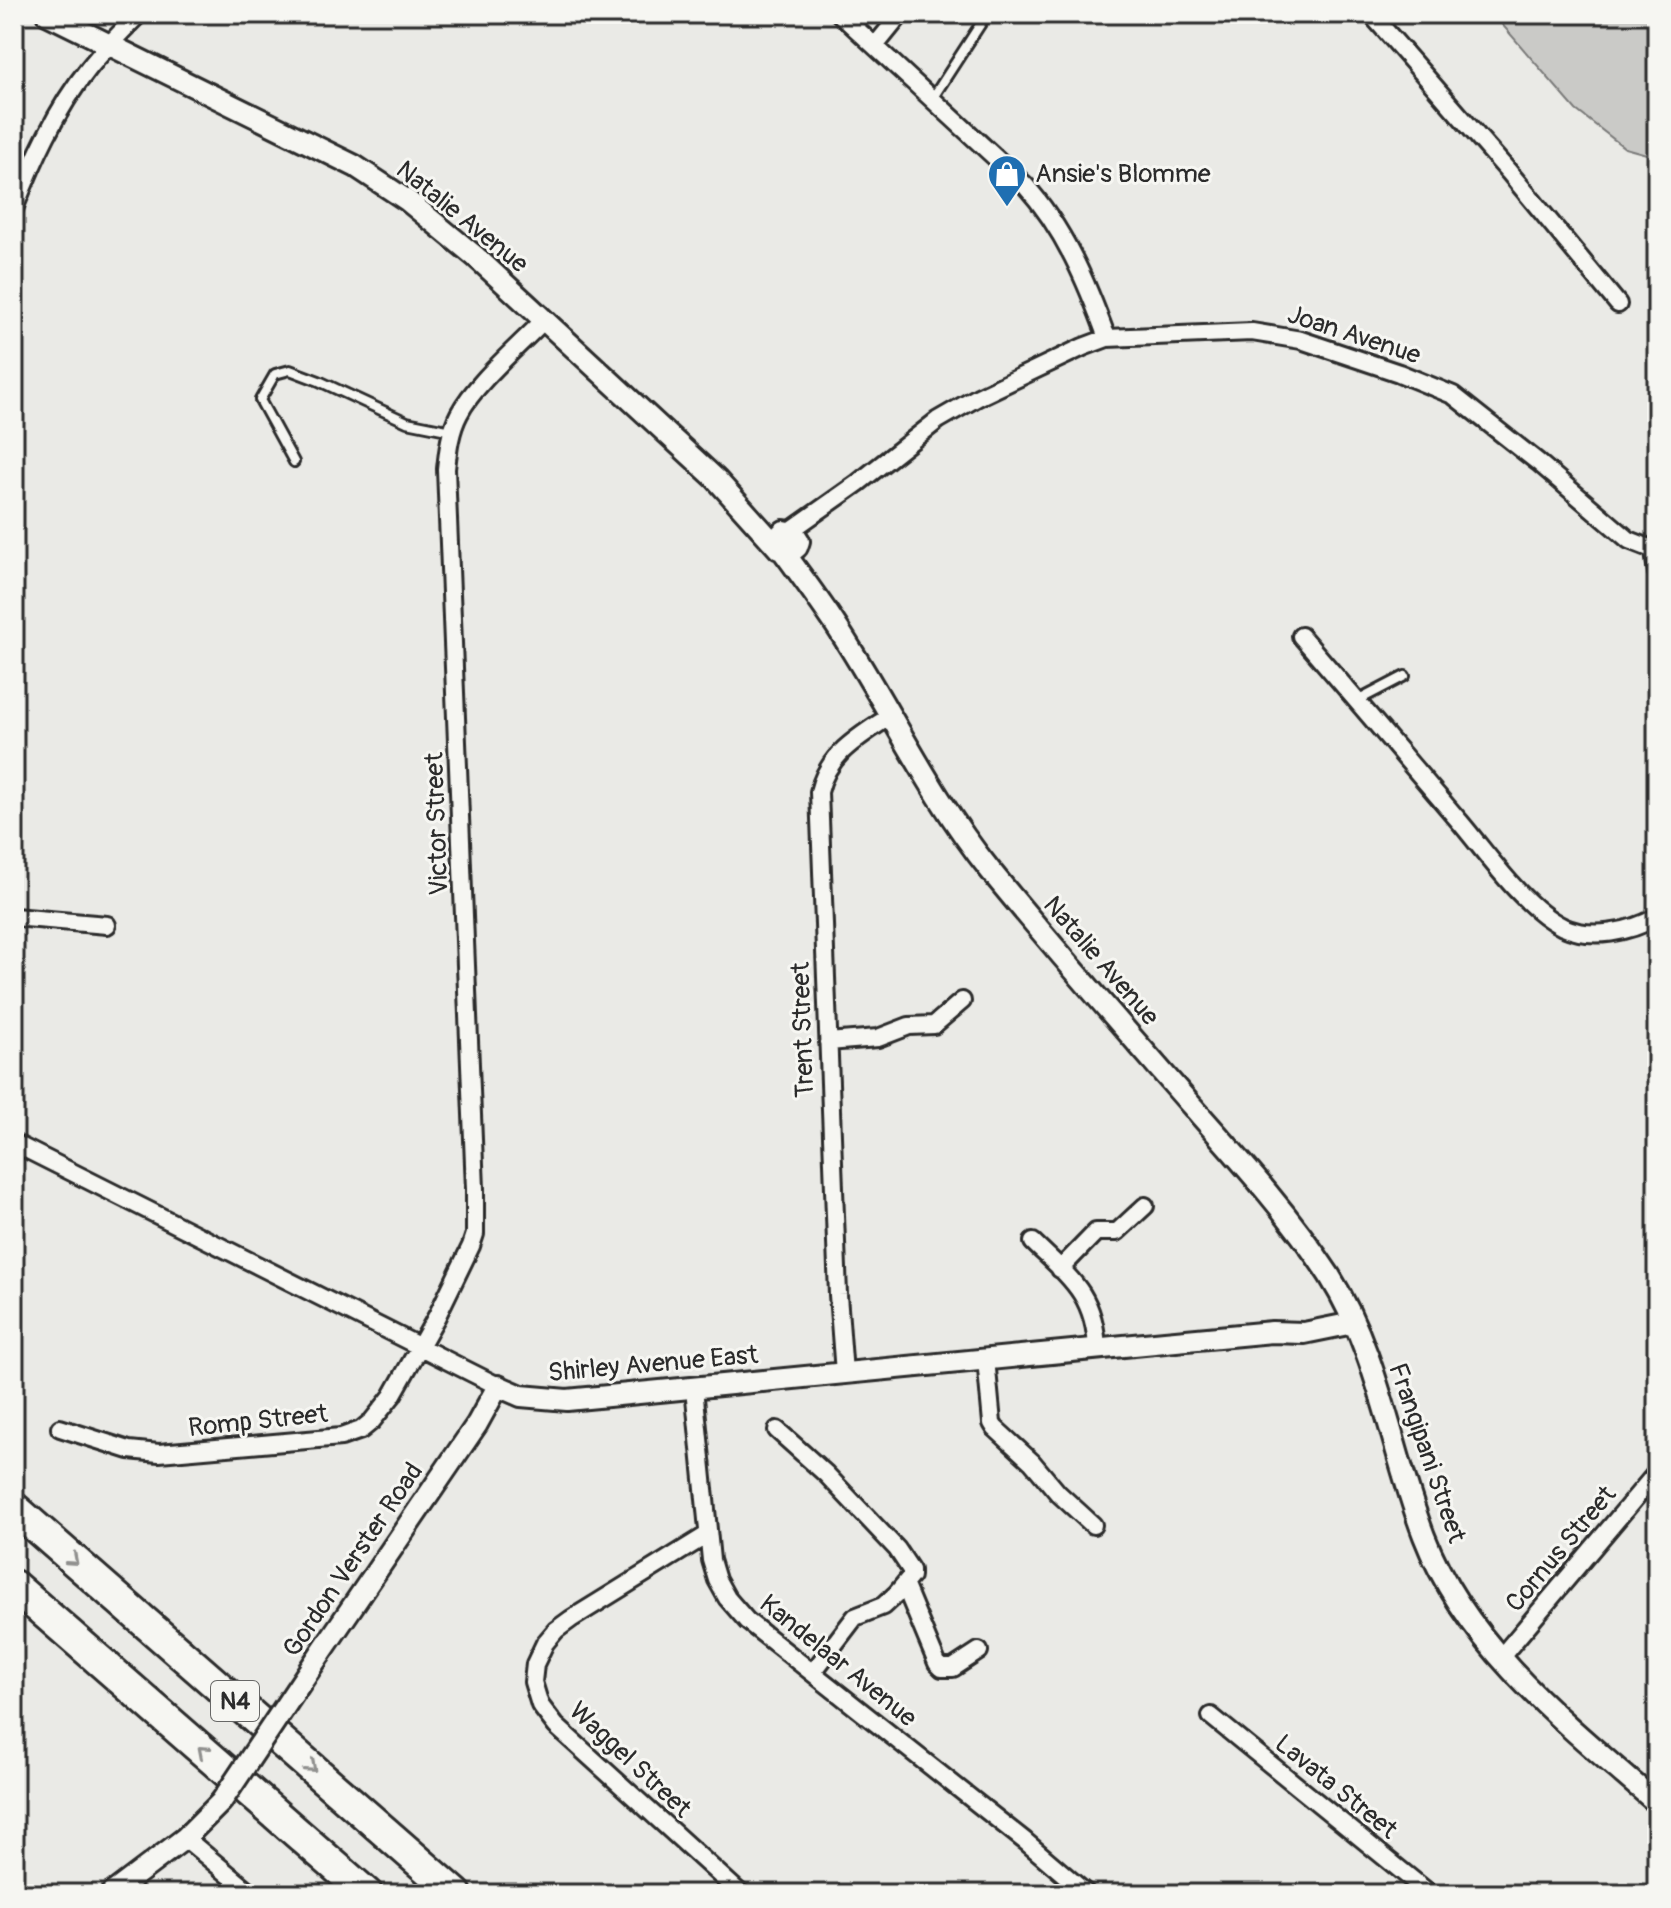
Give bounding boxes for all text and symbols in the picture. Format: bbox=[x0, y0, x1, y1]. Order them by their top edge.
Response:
shop icon: Ansie's Blomme bbox=[986, 153, 1028, 208]
street label: Natalie Avenue bbox=[390, 154, 535, 280]
place label: Ansie's Blomme bbox=[1035, 158, 1211, 190]
street label: Joan Avenue bbox=[1283, 298, 1425, 372]
street label: Victor Street bbox=[418, 751, 455, 896]
street label: Natalie Avenue bbox=[1036, 890, 1166, 1032]
street label: Trent Street bbox=[785, 961, 821, 1098]
street label: Shirley Avenue East bbox=[547, 1339, 760, 1389]
street label: Frangipani Street bbox=[1381, 1359, 1473, 1547]
street label: Romp Street bbox=[187, 1398, 330, 1444]
street label: Gordon Verster Road bbox=[276, 1457, 430, 1663]
street label: Cornus Street bbox=[1499, 1479, 1623, 1619]
one-way arrow bbox=[63, 1550, 78, 1564]
street label: Kandelaar Avenue bbox=[753, 1588, 923, 1734]
road number: N4 bbox=[211, 1681, 259, 1721]
street label: Waggel Street bbox=[562, 1695, 698, 1825]
street label: Lavata Street bbox=[1268, 1728, 1404, 1846]
one-way arrow bbox=[198, 1746, 213, 1761]
one-way arrow bbox=[301, 1758, 316, 1772]

